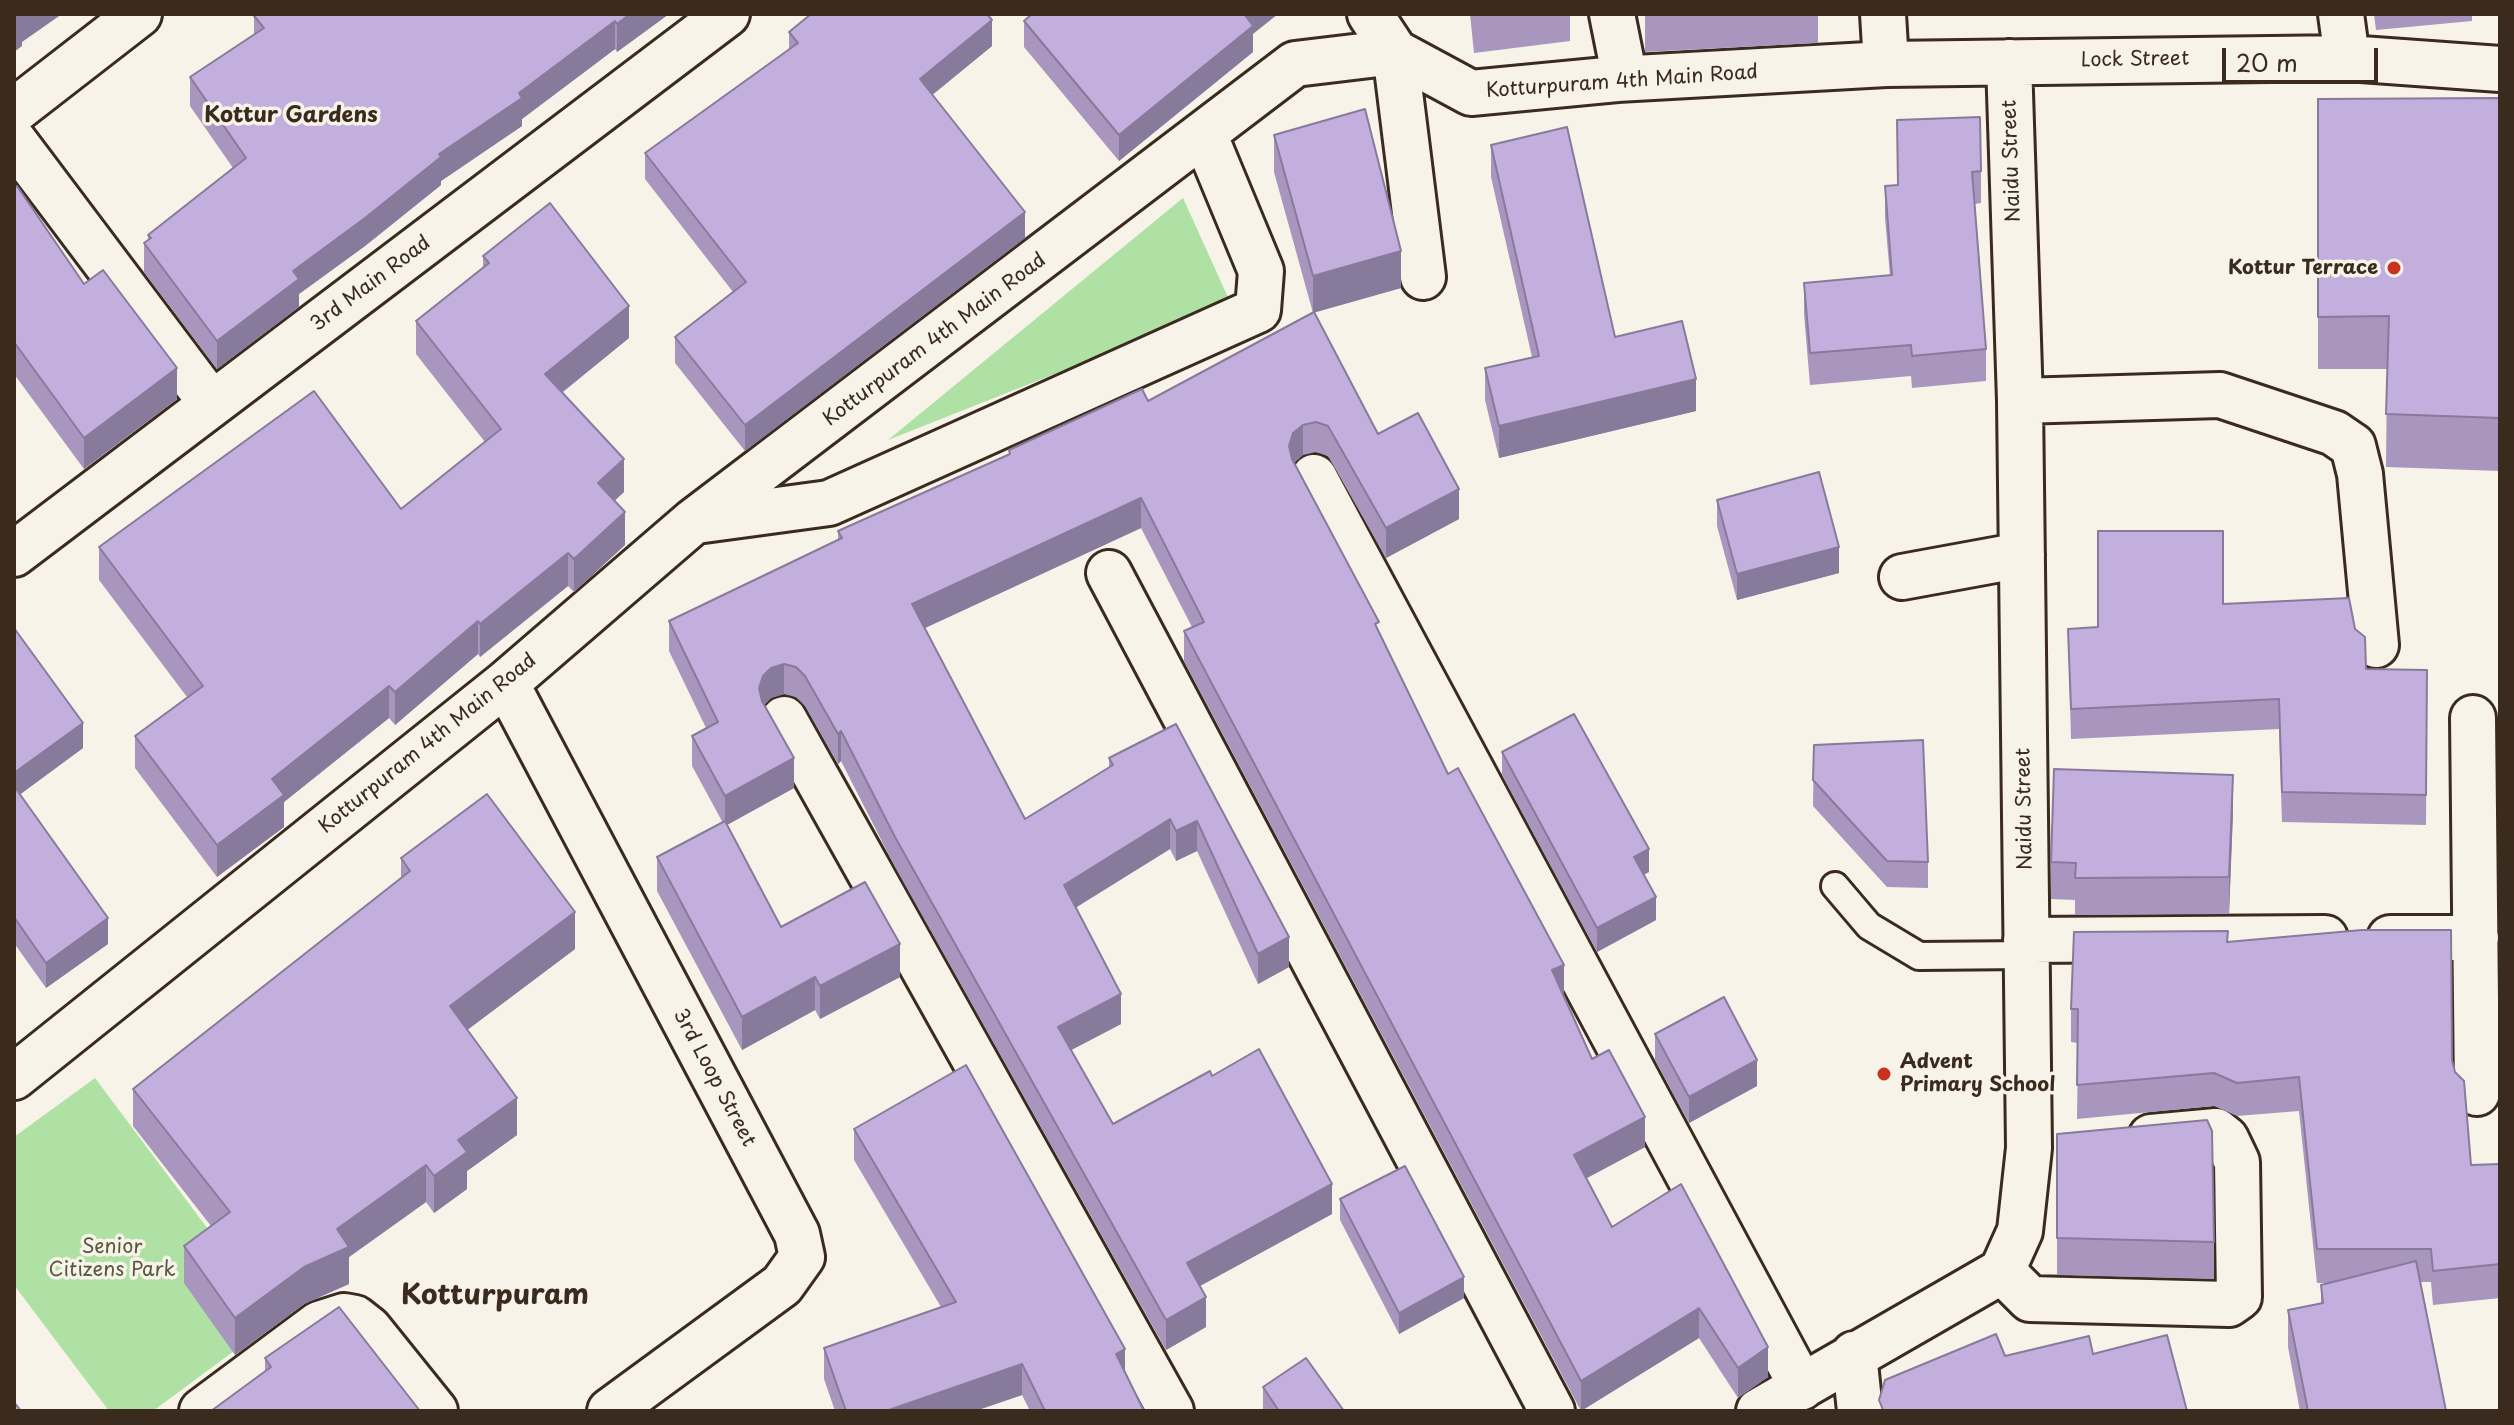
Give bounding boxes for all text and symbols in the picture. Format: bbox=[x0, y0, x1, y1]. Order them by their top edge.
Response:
scale bar bbox=[2226, 32, 2382, 82]
text: 20 m bbox=[2236, 44, 2298, 80]
street label: Lock Street bbox=[2080, 47, 2190, 73]
street label: Kotturpuram 4th Main Road bbox=[1485, 61, 1759, 103]
street label: Naidu Street bbox=[1998, 99, 2026, 223]
district label: Kottur Gardens bbox=[204, 103, 378, 129]
street label: 3rd Main Road bbox=[306, 231, 436, 337]
street label: Kotturpuram 4th Main Road bbox=[819, 248, 1051, 432]
place label: Kottur Terrace bbox=[2228, 256, 2378, 280]
marker: Kottur Terrace bbox=[2385, 259, 2403, 277]
street label: Kotturpuram 4th Main Road bbox=[315, 649, 541, 839]
street label: Naidu Street bbox=[2012, 748, 2038, 870]
street label: 3rd Loop Street bbox=[668, 1005, 760, 1151]
place label: Advent Primary School bbox=[1900, 1050, 2055, 1097]
marker: Advent Primary School bbox=[1875, 1065, 1893, 1083]
park label: Senior Citizens Park bbox=[48, 1235, 176, 1282]
district label: Kotturpuram bbox=[401, 1279, 589, 1313]

